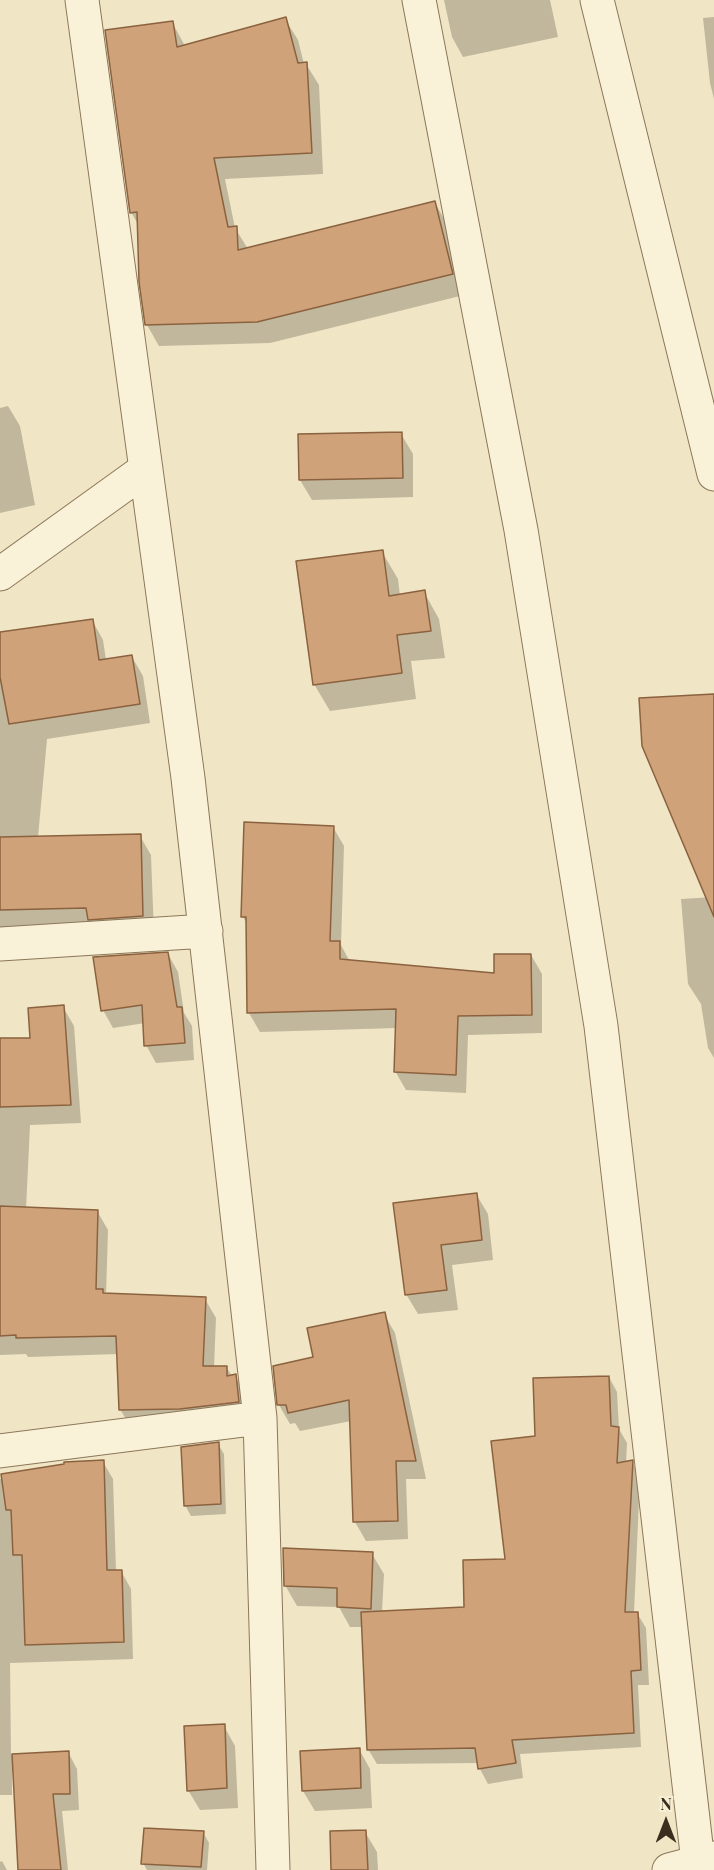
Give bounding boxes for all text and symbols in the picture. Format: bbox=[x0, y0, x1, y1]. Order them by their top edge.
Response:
north arrow bbox=[636, 1792, 696, 1852]
text: N bbox=[660, 1793, 672, 1814]

